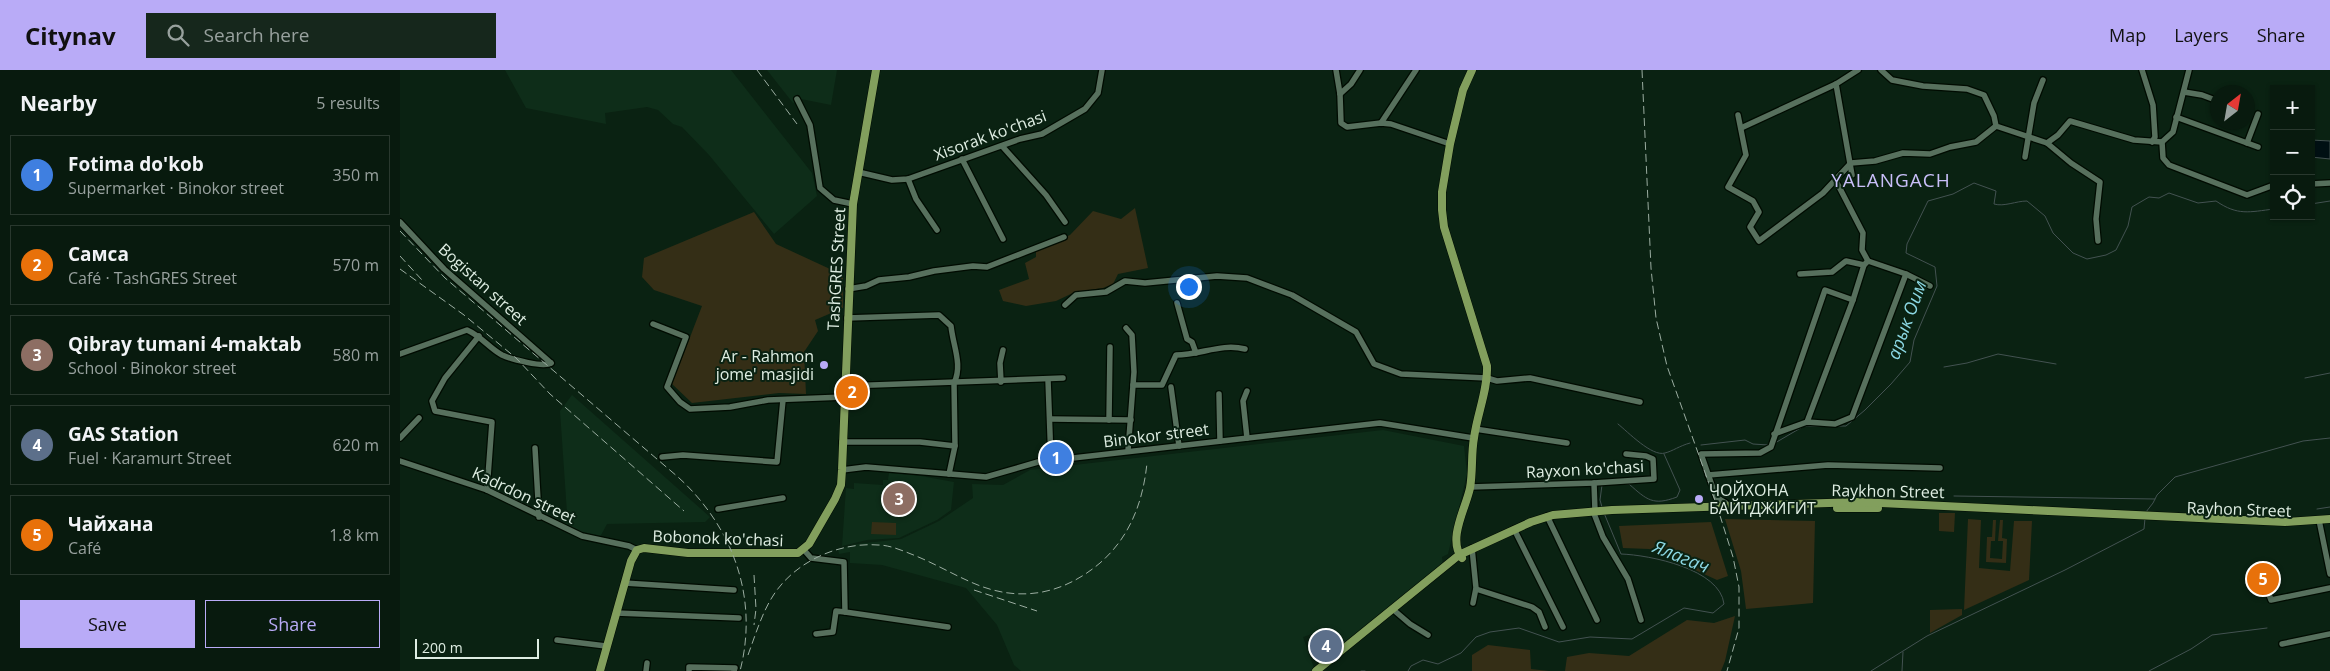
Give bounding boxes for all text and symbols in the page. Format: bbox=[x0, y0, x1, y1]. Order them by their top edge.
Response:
search box bbox=[146, 13, 496, 58]
text: Citynav bbox=[25, 19, 116, 52]
icon: search bbox=[164, 21, 192, 49]
text: Search here bbox=[204, 22, 309, 48]
text: Map bbox=[2109, 23, 2146, 47]
text: Layers bbox=[2174, 23, 2229, 47]
text: Share bbox=[2257, 23, 2305, 47]
north arrow bbox=[2210, 85, 2255, 130]
map controls bbox=[2270, 85, 2315, 220]
button: + bbox=[2270, 85, 2315, 130]
text: Nearby bbox=[20, 89, 97, 117]
text: 5 results bbox=[316, 92, 380, 114]
street label: Xisorak ko'chasi bbox=[931, 104, 1049, 166]
button: − bbox=[2270, 130, 2315, 175]
text: Fotima do'kob bbox=[68, 151, 204, 177]
text: 1 bbox=[32, 164, 42, 186]
text: 350 m bbox=[333, 164, 379, 186]
district label: YALANGACH bbox=[1831, 167, 1951, 193]
button: locate bbox=[2270, 175, 2315, 220]
text: Supermarket · Binokor street bbox=[68, 177, 284, 199]
street label: TashGRES Street bbox=[822, 207, 850, 331]
street label: Bogistan street bbox=[434, 238, 532, 330]
text: Самса bbox=[68, 241, 129, 267]
text: 2 bbox=[32, 254, 42, 276]
text: 570 m bbox=[333, 254, 379, 276]
text: Café · TashGRES Street bbox=[68, 267, 237, 289]
your location bbox=[1176, 274, 1202, 300]
water label: арык Оим bbox=[1881, 277, 1931, 363]
text: Qibray tumani 4-maktab bbox=[68, 331, 302, 357]
text: 3 bbox=[32, 344, 42, 366]
text: 580 m bbox=[333, 344, 379, 366]
place label: Ar - Rahmon jome' masjidi bbox=[715, 345, 814, 385]
text: School · Binokor street bbox=[68, 357, 236, 379]
marker: Ar - Rahmon jome' masjidi bbox=[818, 359, 830, 371]
pin: 2 bbox=[836, 373, 868, 411]
street label: Binokor street bbox=[1102, 418, 1210, 452]
text: GAS Station bbox=[68, 421, 179, 447]
text: 4 bbox=[32, 434, 42, 456]
text: 620 m bbox=[333, 434, 379, 456]
pin: 1 bbox=[1040, 439, 1072, 477]
text: Fuel · Karamurt Street bbox=[68, 447, 231, 469]
street label: Rayxon ko'chasi bbox=[1525, 455, 1645, 483]
street label: Kadrdon street bbox=[469, 461, 580, 529]
place label: ЧОЙХОНА БАЙТДЖИГИТ bbox=[1709, 479, 1816, 519]
street label: Raykhon Street bbox=[1831, 479, 1945, 503]
pin: 3 bbox=[883, 480, 915, 518]
marker: ЧОЙХОНА БАЙТДЖИГИТ bbox=[1693, 493, 1705, 505]
street label: Rayhon Street bbox=[2186, 496, 2292, 522]
text: Чайхана bbox=[68, 511, 154, 537]
text: 5 bbox=[32, 524, 42, 546]
text: 1.8 km bbox=[329, 524, 379, 546]
street label: Bobonok ko'chasi bbox=[652, 525, 784, 551]
water label: Ялагач bbox=[1649, 534, 1713, 578]
text: Café bbox=[68, 537, 101, 559]
pin: 5 bbox=[2247, 560, 2279, 598]
button: Save bbox=[20, 600, 195, 648]
button: Share bbox=[205, 600, 380, 648]
pin: 4 bbox=[1310, 627, 1342, 665]
scale bar bbox=[415, 636, 539, 659]
text: 200 m bbox=[422, 638, 463, 657]

